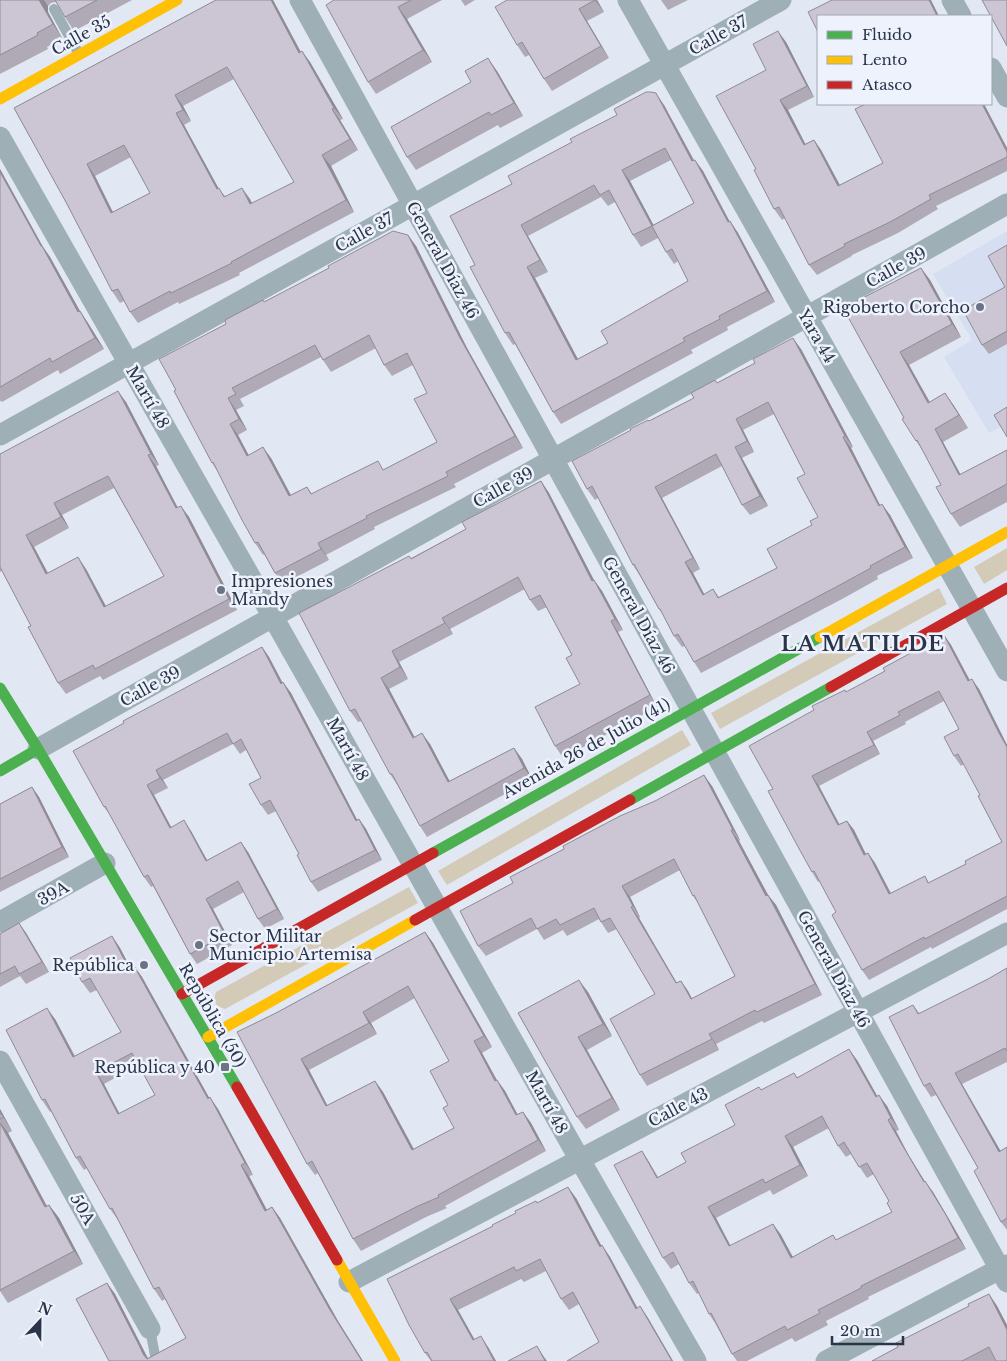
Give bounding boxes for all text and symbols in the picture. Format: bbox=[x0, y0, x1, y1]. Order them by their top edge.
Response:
street label: Calle 37 bbox=[685, 10, 752, 59]
street label: Calle 35 bbox=[48, 11, 114, 59]
legend bbox=[817, 15, 992, 105]
text: Fluido bbox=[862, 25, 912, 44]
text: Lento bbox=[862, 50, 908, 69]
text: Atasco bbox=[861, 75, 912, 94]
street label: General Díaz 46 bbox=[402, 198, 484, 322]
street label: Calle 37 bbox=[331, 207, 398, 256]
street label: Calle 39 bbox=[862, 242, 930, 292]
place label: Rigoberto Corcho bbox=[823, 297, 970, 317]
marker: Rigoberto Corcho bbox=[974, 301, 986, 313]
street label: Yara 44 bbox=[793, 305, 840, 366]
street label: Martí 48 bbox=[122, 362, 174, 432]
street label: Calle 39 bbox=[469, 462, 537, 512]
street label: General Díaz 46 bbox=[598, 553, 680, 677]
place label: Impresiones Mandy bbox=[231, 571, 333, 609]
marker: Impresiones Mandy bbox=[215, 584, 227, 596]
district label: LA MATILDE bbox=[781, 631, 945, 657]
street label: Calle 39 bbox=[116, 661, 184, 711]
street label: Avenida 26 de Julio (41) bbox=[498, 693, 674, 803]
street label: Martí 48 bbox=[323, 714, 373, 784]
street label: 39A bbox=[34, 876, 72, 910]
street label: General Díaz 46 bbox=[793, 907, 875, 1031]
place label: Sector Militar Municipio Artemisa bbox=[209, 926, 372, 964]
marker: Sector Militar Municipio Artemisa bbox=[193, 939, 205, 951]
place label: República bbox=[52, 955, 134, 975]
marker: República bbox=[138, 959, 150, 971]
street label: República (50) bbox=[175, 959, 251, 1071]
place label: República y 40 bbox=[94, 1057, 215, 1077]
marker: República y 40 bbox=[219, 1061, 231, 1073]
street label: Martí 48 bbox=[522, 1067, 572, 1137]
street label: Calle 43 bbox=[645, 1083, 711, 1131]
street label: 50A bbox=[66, 1190, 100, 1229]
north arrow bbox=[15, 1296, 65, 1346]
text: N bbox=[35, 1298, 54, 1320]
scale bar bbox=[832, 1314, 903, 1346]
text: 20 m bbox=[840, 1321, 880, 1340]

